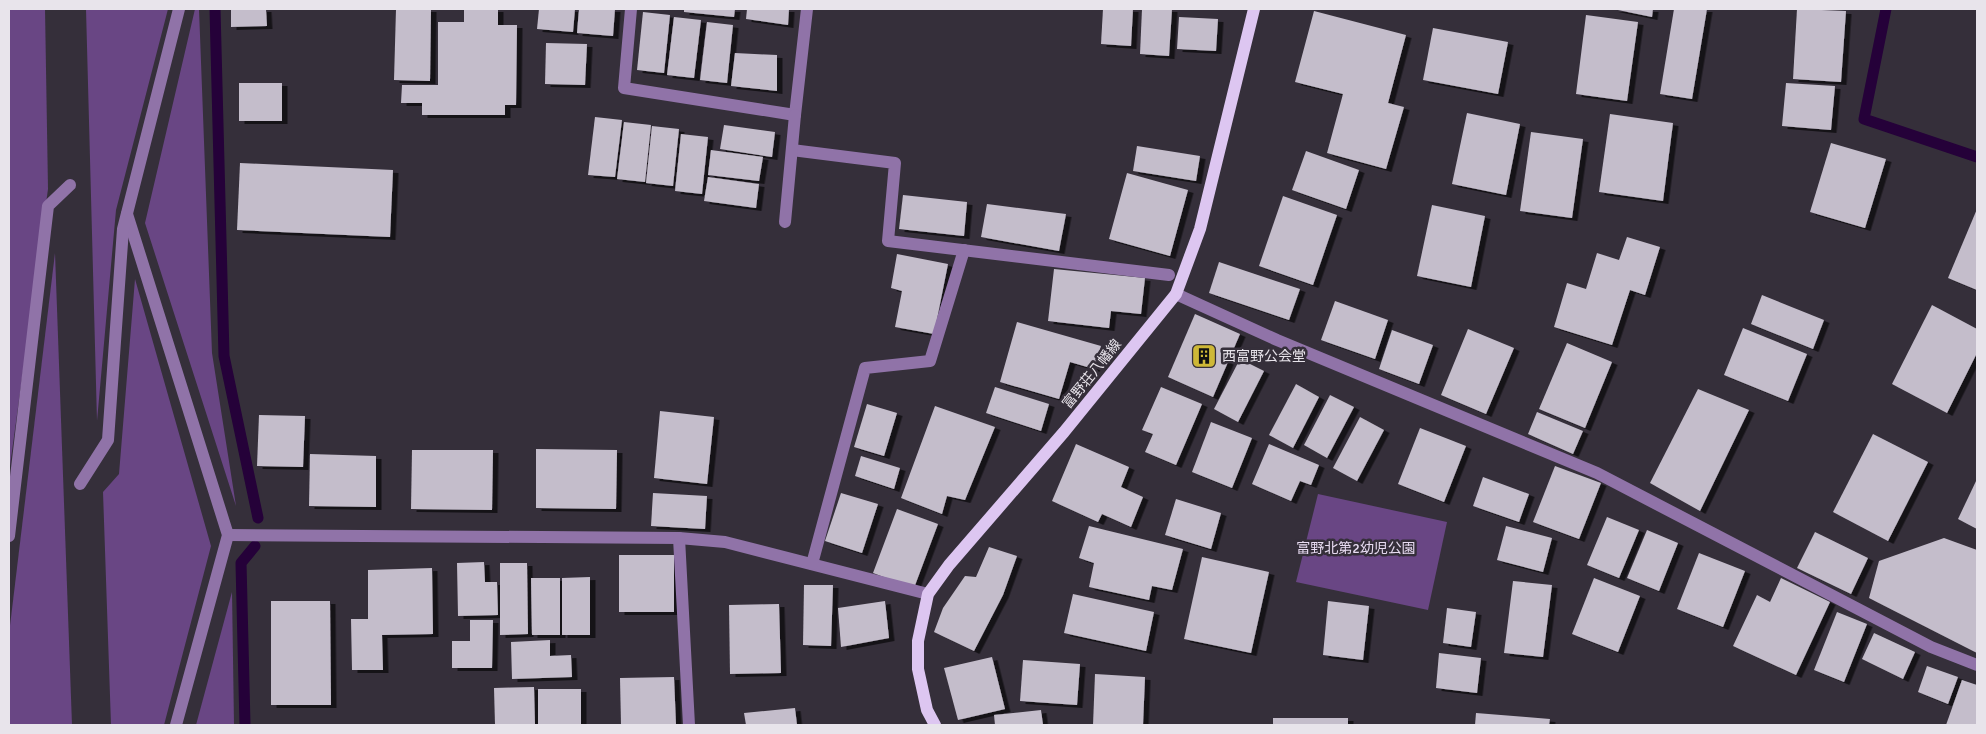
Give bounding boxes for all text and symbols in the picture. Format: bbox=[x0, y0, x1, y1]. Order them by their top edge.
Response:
street label: 富野荘八幡線 bbox=[1059, 336, 1125, 412]
building icon: 西富野公会堂 bbox=[1191, 343, 1217, 369]
place label: 西富野公会堂 bbox=[1222, 348, 1306, 365]
park label: 富野北第2幼児公園 bbox=[1296, 540, 1416, 557]

